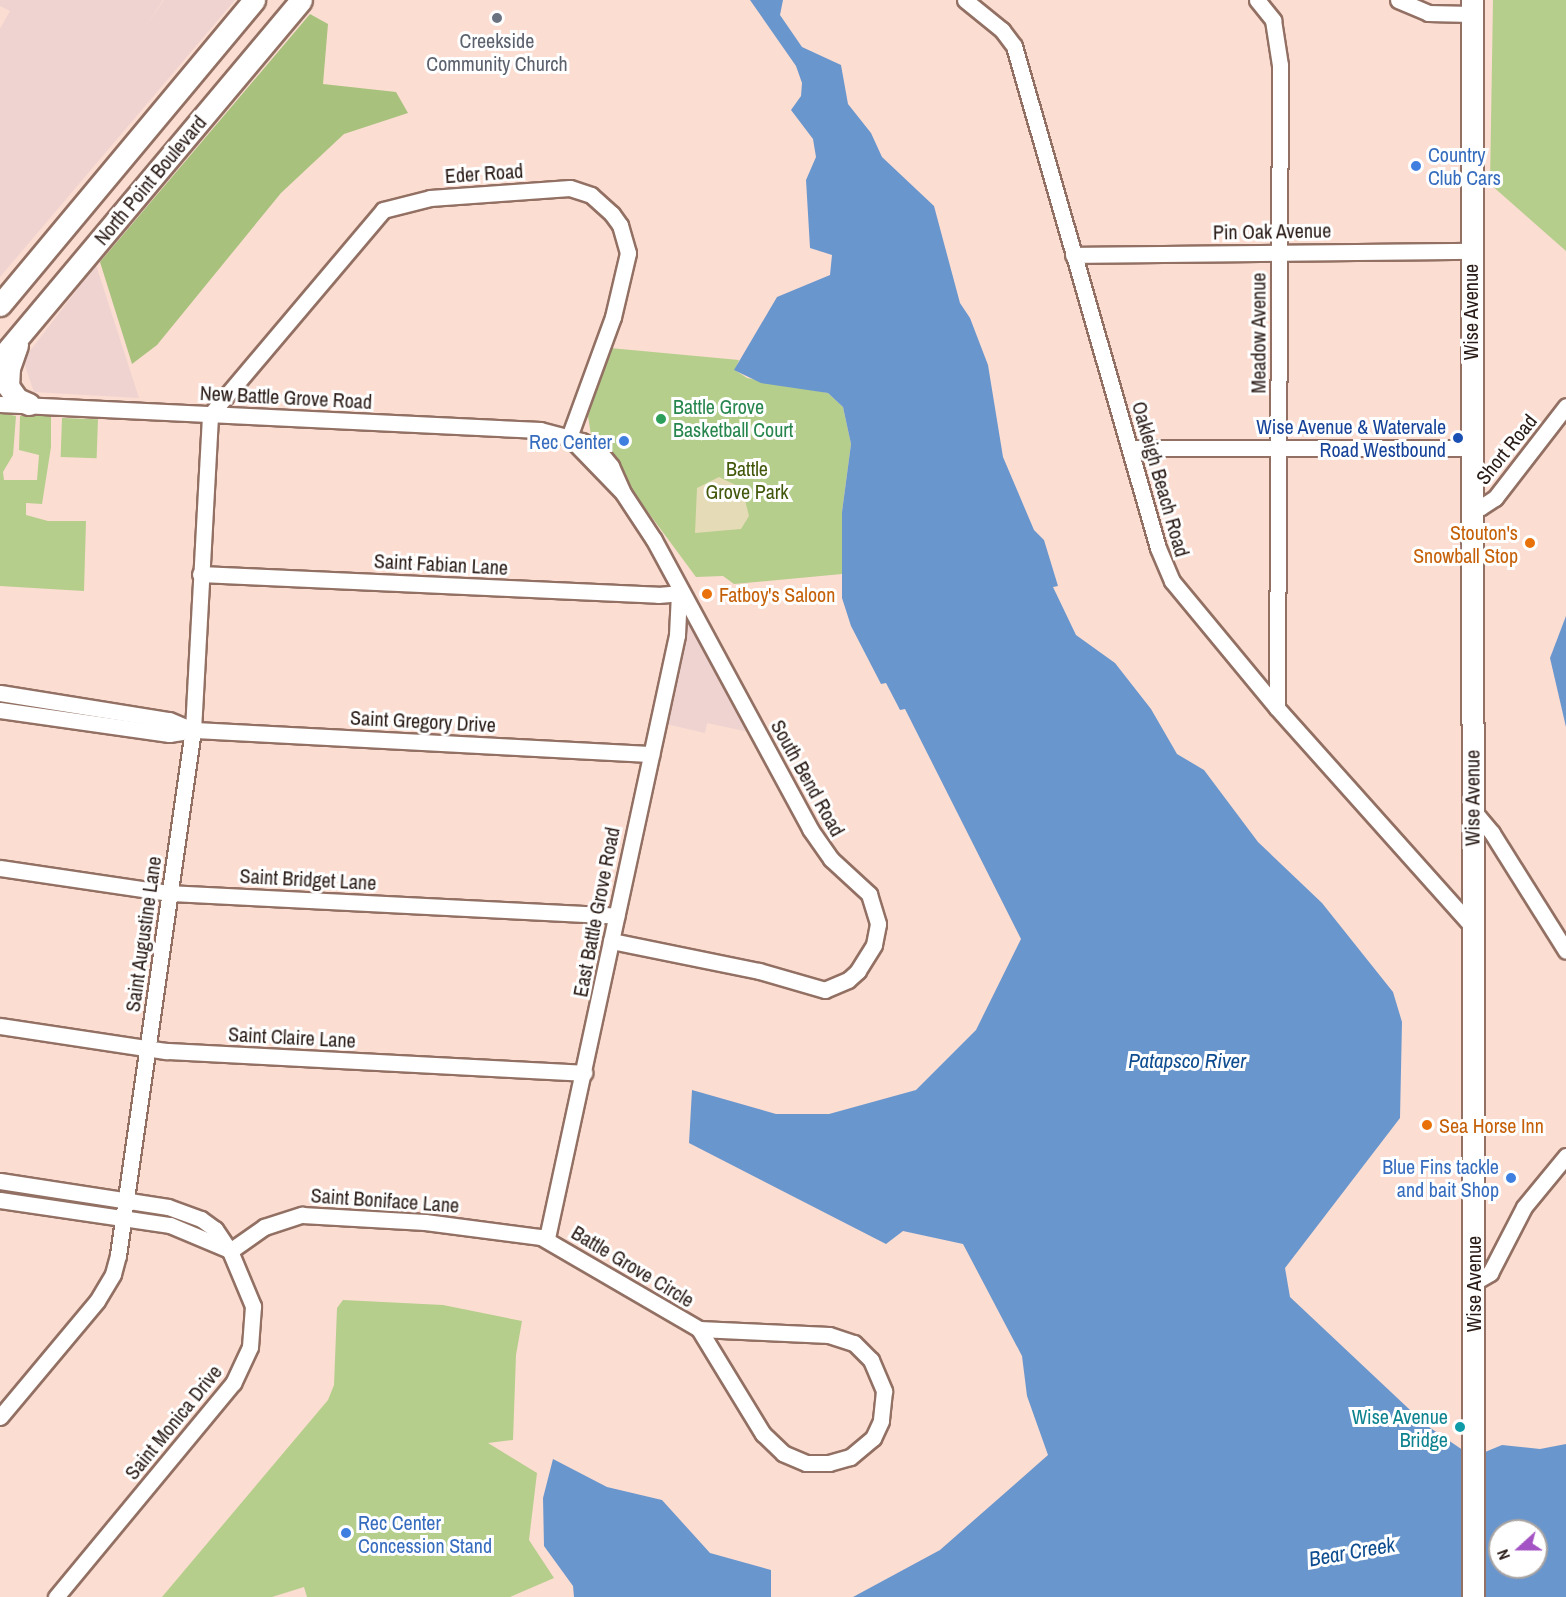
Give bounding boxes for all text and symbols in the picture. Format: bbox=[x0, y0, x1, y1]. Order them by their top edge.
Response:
marker: Creekside Community Church bbox=[490, 11, 504, 25]
place label: Creekside Community Church bbox=[426, 28, 568, 75]
street label: North Point Boulevard bbox=[89, 110, 211, 250]
place label: Country Club Cars bbox=[1428, 142, 1501, 189]
street label: Eder Road bbox=[444, 158, 524, 188]
marker: Country Club Cars bbox=[1409, 159, 1423, 173]
street label: Pin Oak Avenue bbox=[1212, 218, 1332, 244]
street label: Wise Avenue bbox=[1458, 263, 1482, 361]
street label: Meadow Avenue bbox=[1246, 272, 1270, 394]
street label: New Battle Grove Road bbox=[199, 381, 373, 413]
place label: Battle Grove Basketball Court bbox=[673, 395, 793, 442]
street label: Oakleigh Beach Road bbox=[1127, 399, 1195, 559]
street label: Short Road bbox=[1471, 409, 1541, 489]
marker: Battle Grove Basketball Court bbox=[654, 412, 668, 426]
place label: Wise Avenue & Watervale Road Westbound bbox=[1255, 414, 1446, 461]
place label: Rec Center bbox=[529, 429, 612, 453]
marker: Wise Avenue & Watervale Road Westbound bbox=[1451, 431, 1465, 445]
marker: Rec Center bbox=[617, 434, 631, 448]
park label: Battle Grove Park bbox=[706, 456, 788, 503]
place label: Stouton's Snowball Stop bbox=[1413, 520, 1518, 567]
marker: Stouton's Snowball Stop bbox=[1523, 536, 1537, 550]
street label: Saint Fabian Lane bbox=[373, 549, 509, 579]
place label: Fatboy's Saloon bbox=[719, 582, 835, 606]
marker: Fatboy's Saloon bbox=[700, 587, 714, 601]
street label: Saint Gregory Drive bbox=[350, 705, 496, 737]
street label: South Bend Road bbox=[766, 716, 850, 840]
street label: Wise Avenue bbox=[1460, 749, 1484, 847]
street label: East Battle Grove Road bbox=[568, 825, 624, 999]
street label: Saint Augustine Lane bbox=[120, 854, 166, 1014]
street label: Saint Bridget Lane bbox=[239, 863, 377, 895]
street label: Saint Claire Lane bbox=[228, 1022, 356, 1052]
water label: Patapsco River bbox=[1128, 1048, 1246, 1074]
place label: Sea Horse Inn bbox=[1439, 1113, 1544, 1137]
marker: Sea Horse Inn bbox=[1420, 1118, 1434, 1132]
place label: Blue Fins tackle and bait Shop bbox=[1382, 1154, 1499, 1201]
marker: Blue Fins tackle and bait Shop bbox=[1504, 1171, 1518, 1185]
street label: Saint Boniface Lane bbox=[310, 1183, 460, 1217]
street label: Battle Grove Circle bbox=[567, 1220, 699, 1312]
street label: Wise Avenue bbox=[1461, 1235, 1485, 1333]
street label: Saint Monica Drive bbox=[120, 1360, 226, 1484]
place label: Wise Avenue Bridge bbox=[1351, 1404, 1448, 1451]
marker: Wise Avenue Bridge bbox=[1453, 1420, 1467, 1434]
place label: Rec Center Concession Stand bbox=[358, 1510, 492, 1557]
north arrow bbox=[1488, 1519, 1548, 1579]
marker: Rec Center Concession Stand bbox=[339, 1526, 353, 1540]
water label: Bear Creek bbox=[1307, 1532, 1397, 1572]
text: N bbox=[1491, 1546, 1515, 1563]

